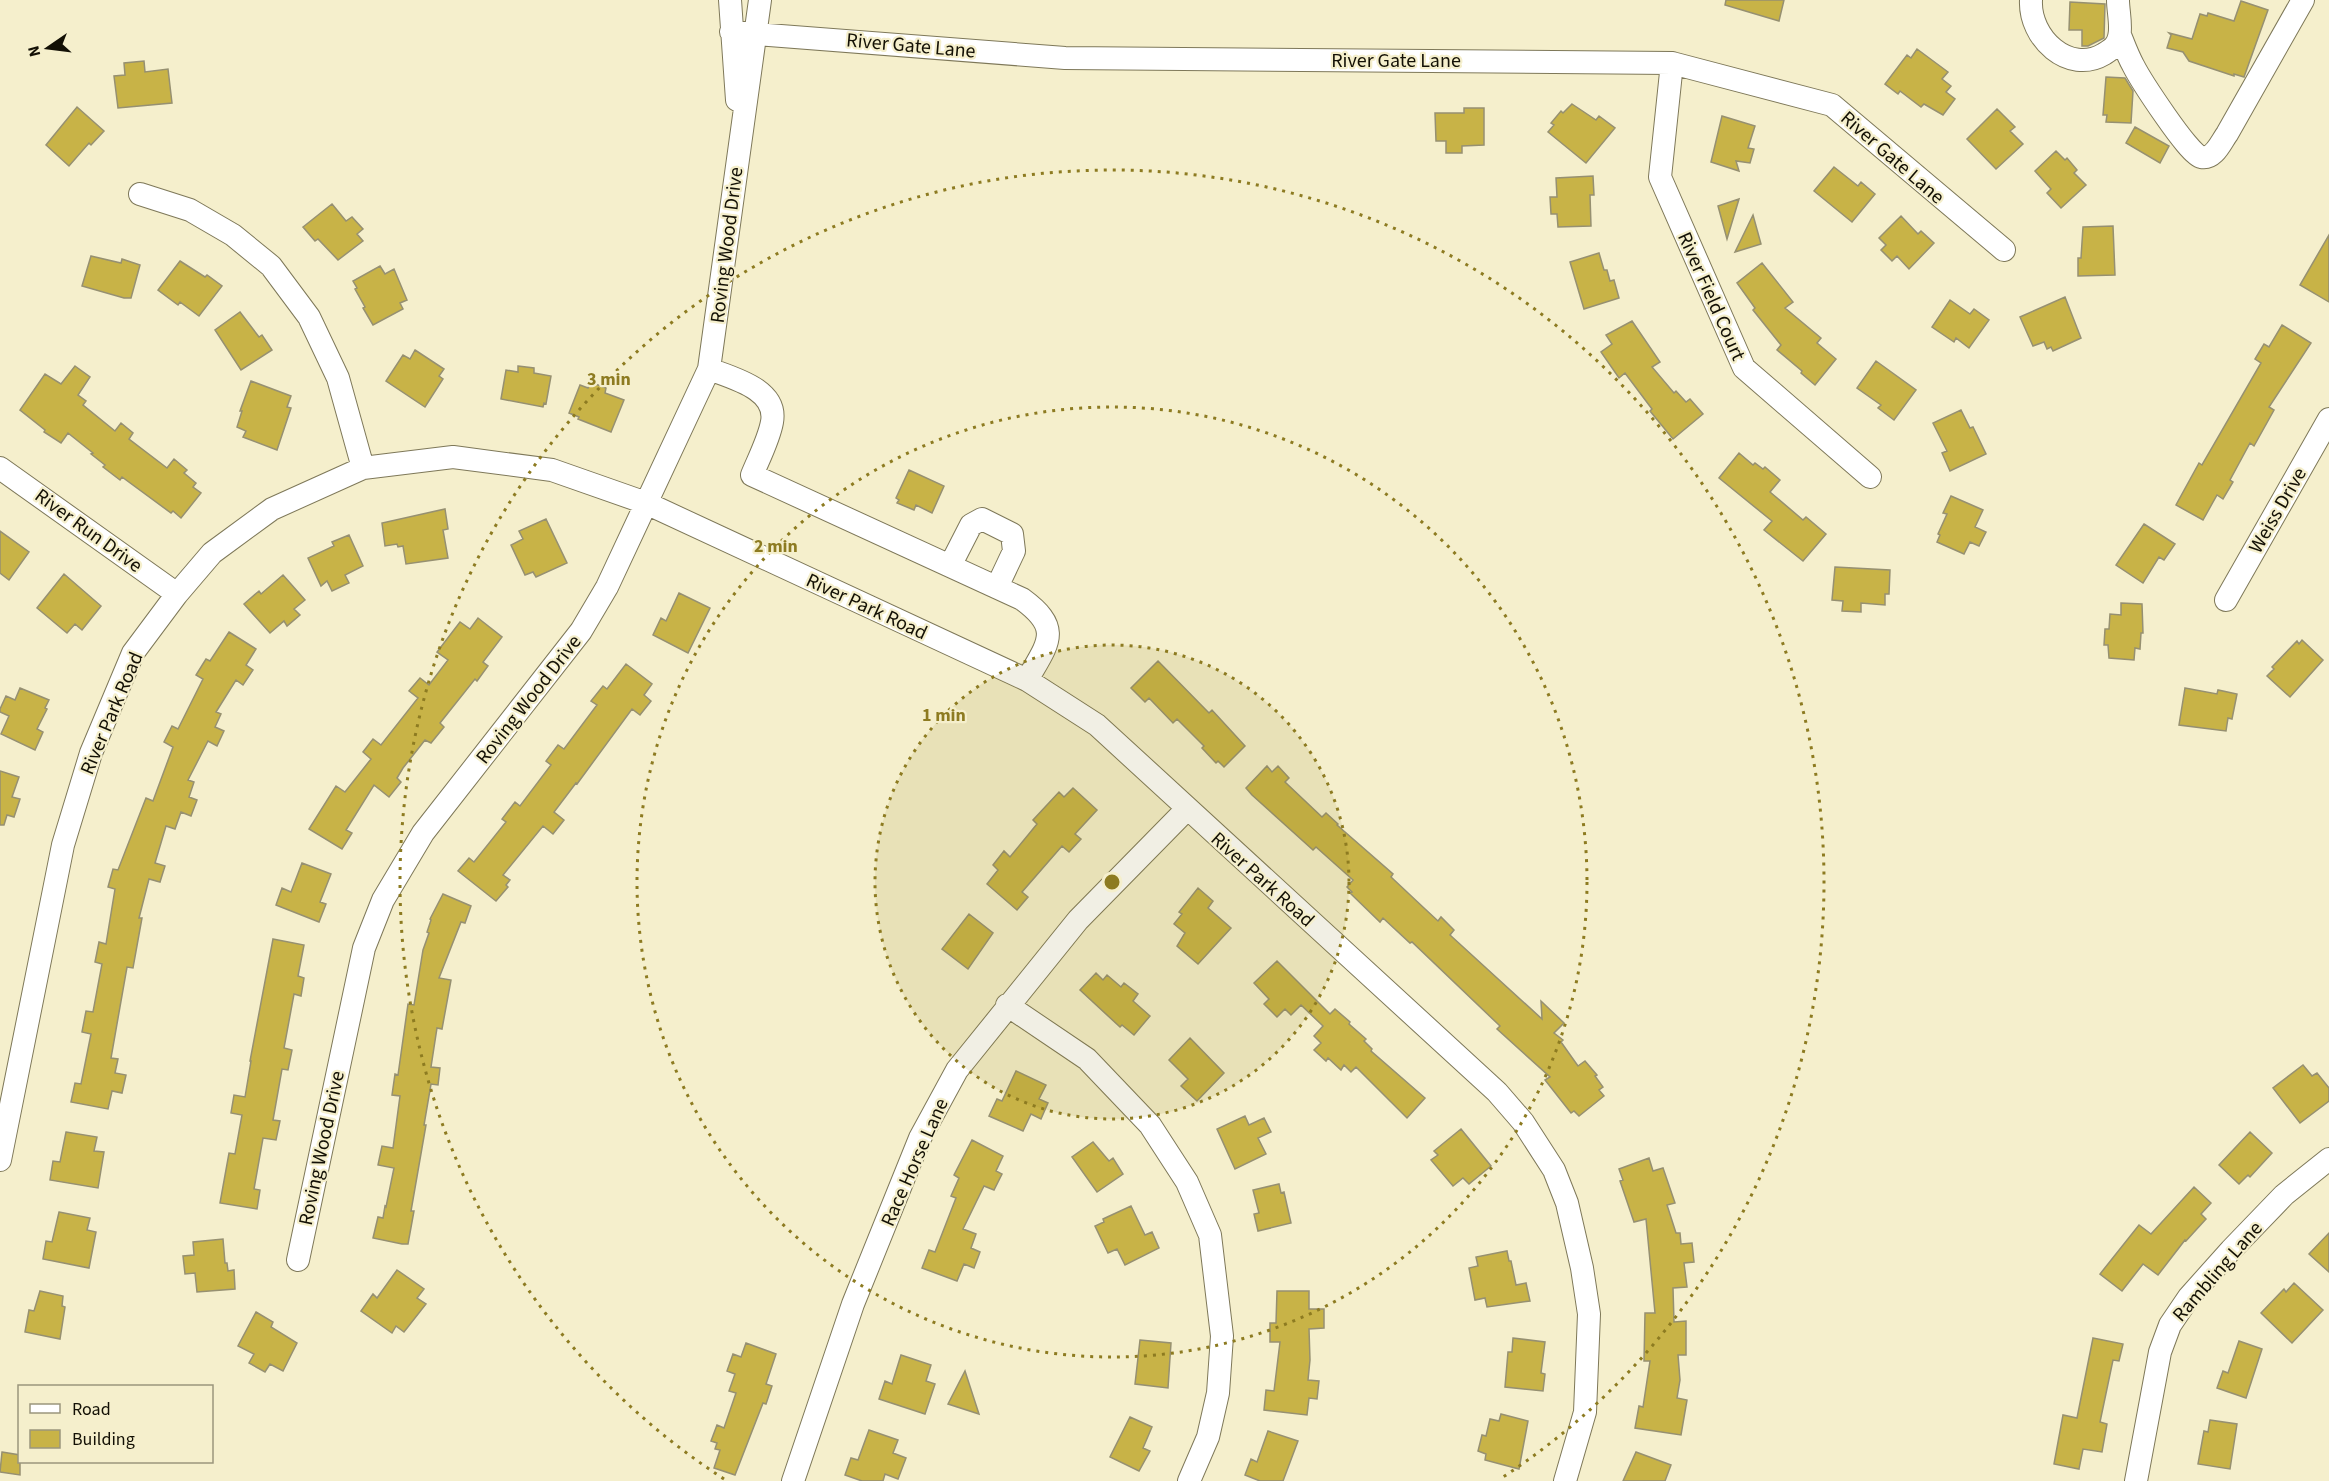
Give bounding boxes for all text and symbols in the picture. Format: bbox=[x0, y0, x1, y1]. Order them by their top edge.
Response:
north arrow bbox=[18, 18, 78, 78]
street label: River Gate Lane bbox=[845, 26, 977, 66]
text: N bbox=[22, 44, 46, 59]
street label: River Gate Lane bbox=[1331, 47, 1461, 75]
street label: River Gate Lane bbox=[1834, 105, 1951, 211]
street label: Roving Wood Drive bbox=[704, 165, 750, 325]
street label: River Field Court bbox=[1670, 228, 1752, 365]
text: 3 min bbox=[587, 367, 631, 392]
street label: Weiss Drive bbox=[2242, 462, 2314, 558]
street label: River Run Drive bbox=[29, 482, 148, 579]
text: 2 min bbox=[754, 534, 798, 559]
street label: River Park Road bbox=[801, 567, 932, 647]
street label: Roving Wood Drive bbox=[469, 629, 588, 770]
street label: River Park Road bbox=[73, 648, 150, 779]
text: 1 min bbox=[922, 703, 966, 728]
street label: River Park Road bbox=[1204, 826, 1320, 934]
centre of rings bbox=[1102, 872, 1122, 892]
street label: Roving Wood Drive bbox=[292, 1068, 352, 1228]
street label: Race Horse Lane bbox=[874, 1094, 956, 1231]
street label: Rambling Lane bbox=[2166, 1215, 2269, 1328]
legend bbox=[18, 1385, 213, 1463]
text: Road bbox=[72, 1397, 111, 1422]
text: Building bbox=[72, 1427, 135, 1452]

